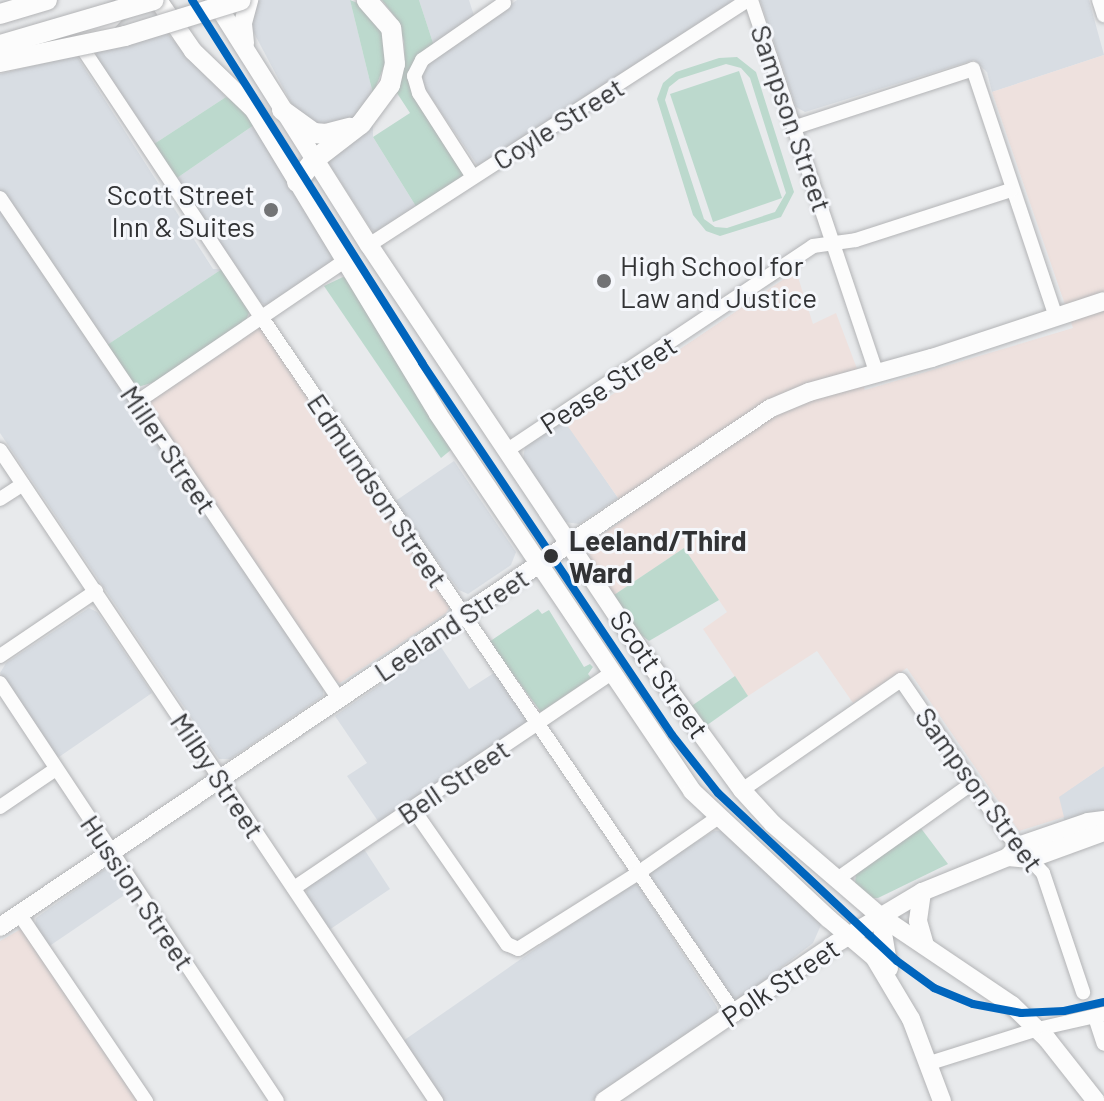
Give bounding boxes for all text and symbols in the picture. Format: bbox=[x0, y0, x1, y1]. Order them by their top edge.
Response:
street label: Sampson Street bbox=[744, 20, 840, 216]
street label: Coyle Street bbox=[486, 70, 630, 176]
place label: Scott Street Inn & Suites bbox=[107, 177, 255, 243]
marker: Scott Street Inn & Suites bbox=[262, 201, 280, 219]
place label: High School for Law and Justice bbox=[620, 248, 817, 314]
marker: High School for Law and Justice bbox=[595, 272, 613, 290]
street label: Pease Street bbox=[534, 328, 682, 440]
street label: Miller Street bbox=[114, 379, 224, 519]
street label: Edmundson Street bbox=[301, 387, 455, 593]
place label: Leeland/Third Ward bbox=[569, 523, 747, 589]
marker: Leeland/Third Ward bbox=[540, 545, 562, 567]
street label: Leeland Street bbox=[368, 560, 534, 688]
street label: Scott Street bbox=[604, 604, 716, 744]
street label: Sampson Street bbox=[909, 700, 1051, 878]
street label: Milby Street bbox=[164, 706, 272, 844]
street label: Bell Street bbox=[391, 731, 515, 831]
street label: Hussion Street bbox=[74, 808, 202, 976]
street label: Polk Street bbox=[715, 931, 845, 1033]

